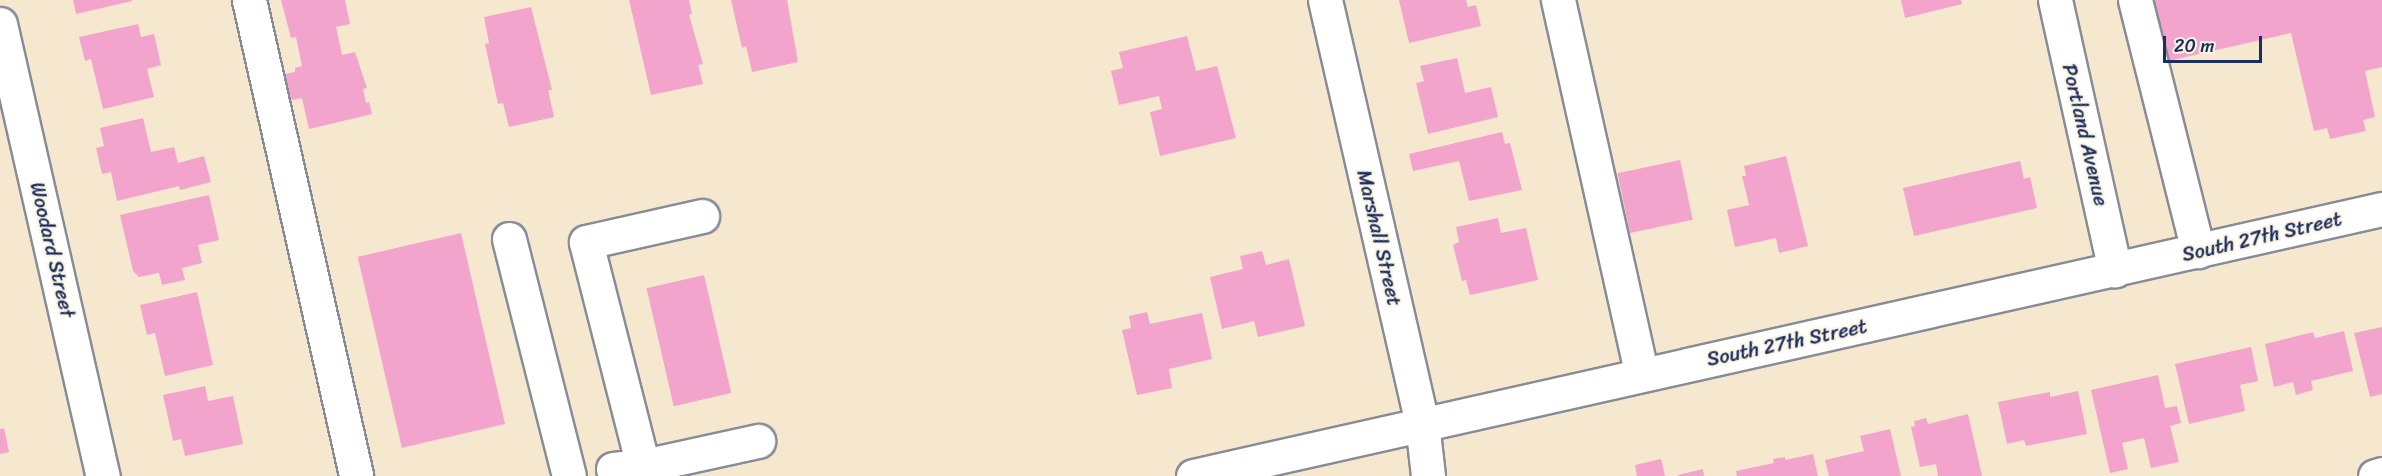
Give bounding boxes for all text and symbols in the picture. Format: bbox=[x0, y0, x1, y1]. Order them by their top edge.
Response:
scale bar bbox=[2166, 24, 2265, 62]
text: 20 m bbox=[2174, 30, 2214, 62]
street label: Portland Avenue bbox=[2057, 61, 2113, 209]
street label: Marshall Street bbox=[1352, 168, 1406, 308]
street label: Woodard Street bbox=[25, 180, 79, 320]
street label: South 27th Street bbox=[2180, 207, 2344, 267]
street label: South 27th Street bbox=[1705, 314, 1869, 372]

